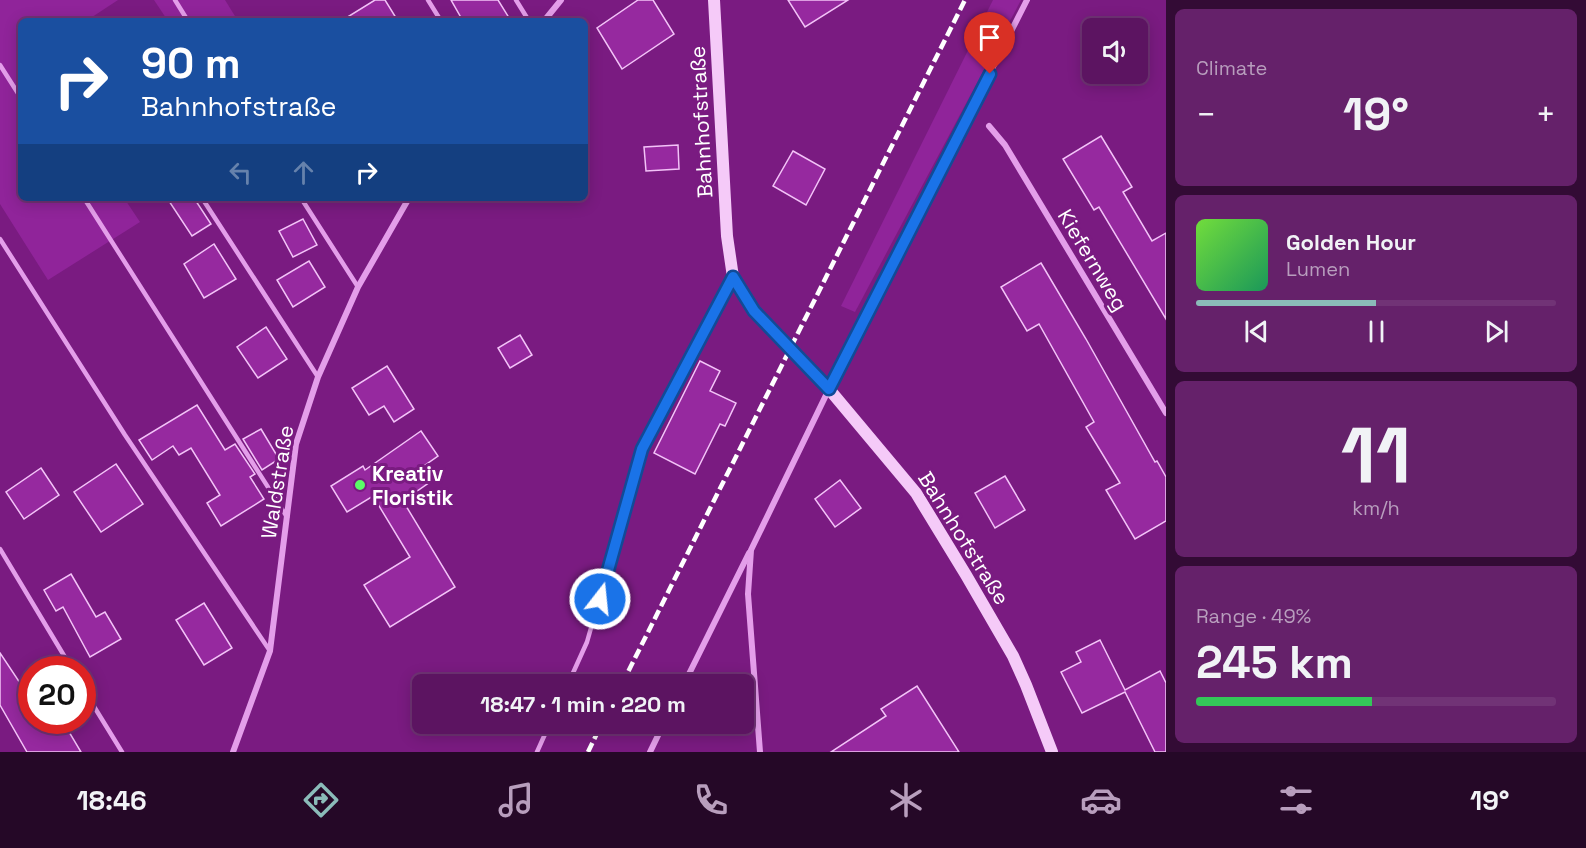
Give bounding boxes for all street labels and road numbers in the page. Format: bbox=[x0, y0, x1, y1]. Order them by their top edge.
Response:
street label: Bahnhofstraße bbox=[684, 45, 718, 199]
street label: Kiefernweg bbox=[1052, 204, 1134, 316]
street label: Waldstraße bbox=[255, 423, 299, 541]
street label: Bahnhofstraße bbox=[912, 466, 1016, 610]

